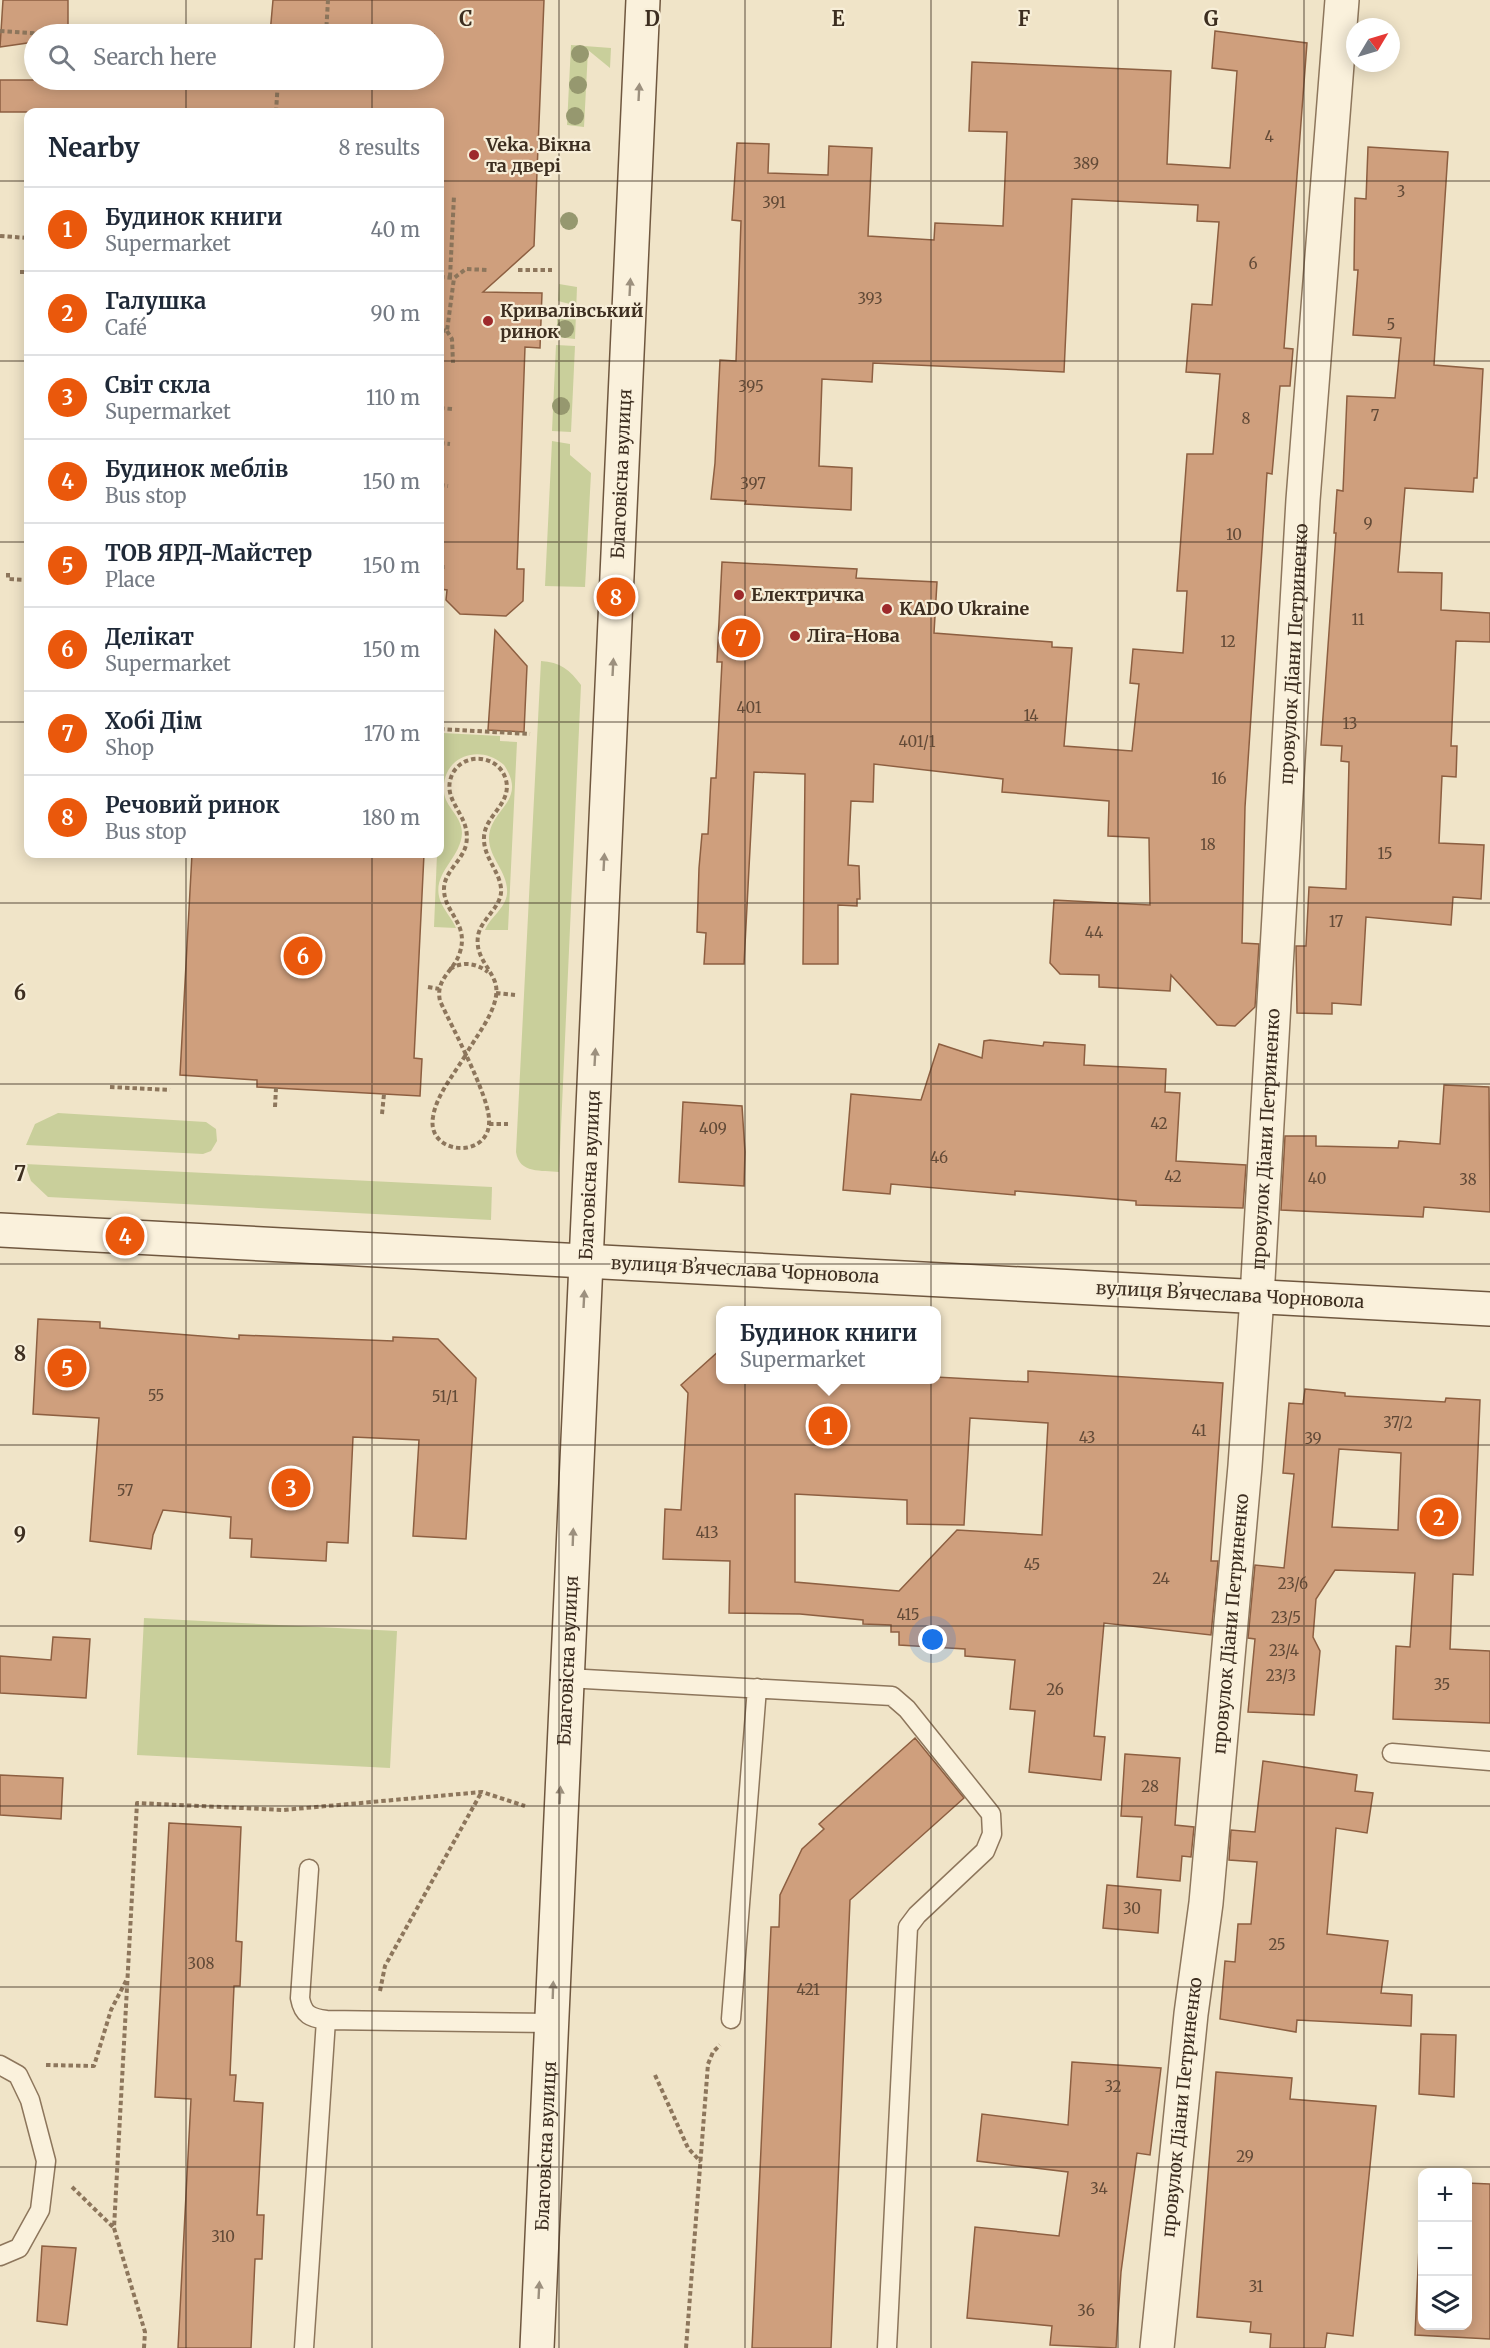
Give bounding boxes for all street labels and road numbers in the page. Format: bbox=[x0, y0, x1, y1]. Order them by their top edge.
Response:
street label: Благовісна вулиця bbox=[606, 388, 636, 560]
street label: провулок Діани Петриненко bbox=[1275, 523, 1313, 785]
street label: провулок Діани Петриненко bbox=[1247, 1008, 1285, 1270]
street label: Благовісна вулиця bbox=[574, 1089, 605, 1261]
street label: вулиця Вʼячеслава Чорновола bbox=[610, 1251, 880, 1288]
street label: вулиця Вʼячеслава Чорновола bbox=[1095, 1276, 1365, 1313]
street label: провулок Діани Петриненко bbox=[1207, 1492, 1254, 1755]
street label: Благовісна вулиця bbox=[552, 1575, 583, 1746]
street label: провулок Діани Петриненко bbox=[1156, 1976, 1207, 2239]
street label: Благовісна вулиця bbox=[530, 2060, 561, 2232]

